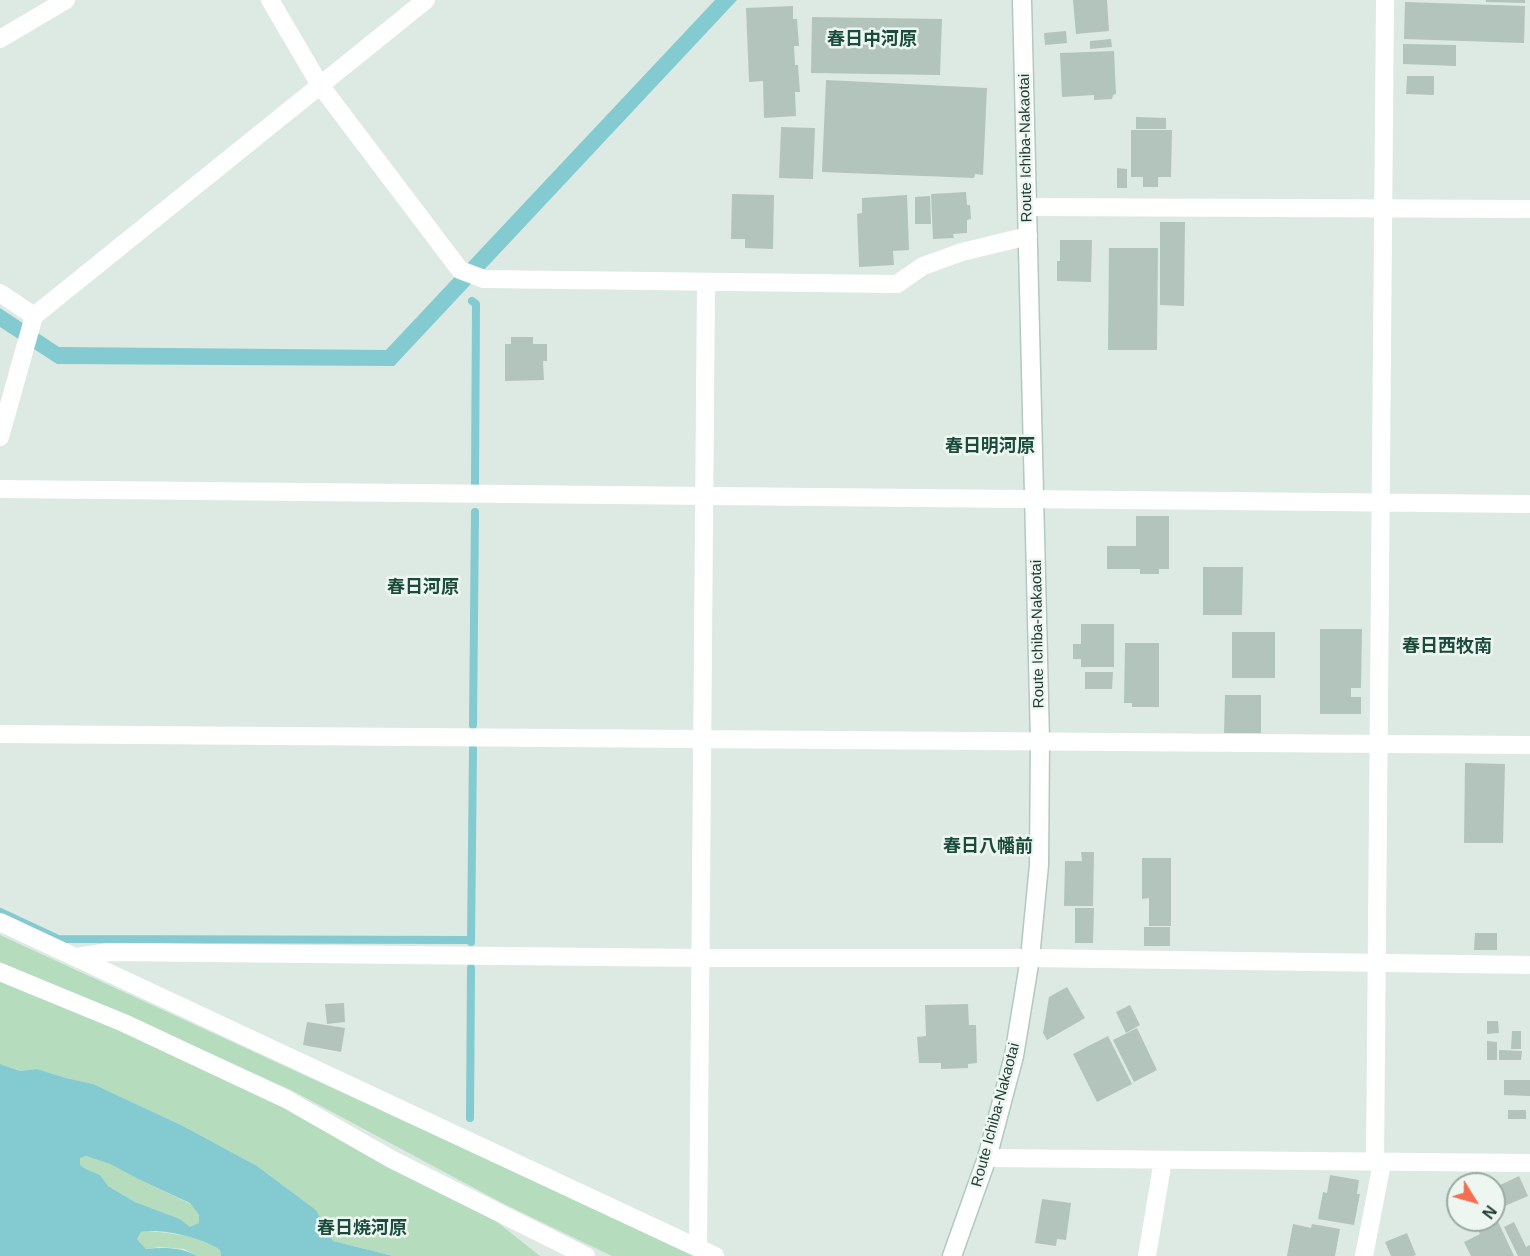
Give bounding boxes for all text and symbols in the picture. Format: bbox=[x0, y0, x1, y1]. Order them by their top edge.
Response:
district label: 春日中河原 bbox=[827, 29, 917, 51]
street label: Route Ichiba-Nakaotai bbox=[1016, 74, 1036, 222]
district label: 春日明河原 bbox=[945, 436, 1035, 458]
street label: Route Ichiba-Nakaotai bbox=[1028, 560, 1048, 708]
district label: 春日河原 bbox=[387, 577, 459, 599]
district label: 春日西牧南 bbox=[1402, 636, 1492, 658]
district label: 春日八幡前 bbox=[943, 836, 1033, 858]
street label: Route Ichiba-Nakaotai bbox=[968, 1041, 1024, 1189]
north arrow bbox=[1446, 1172, 1506, 1232]
text: N bbox=[1479, 1202, 1499, 1222]
district label: 春日焼河原 bbox=[317, 1218, 407, 1240]

